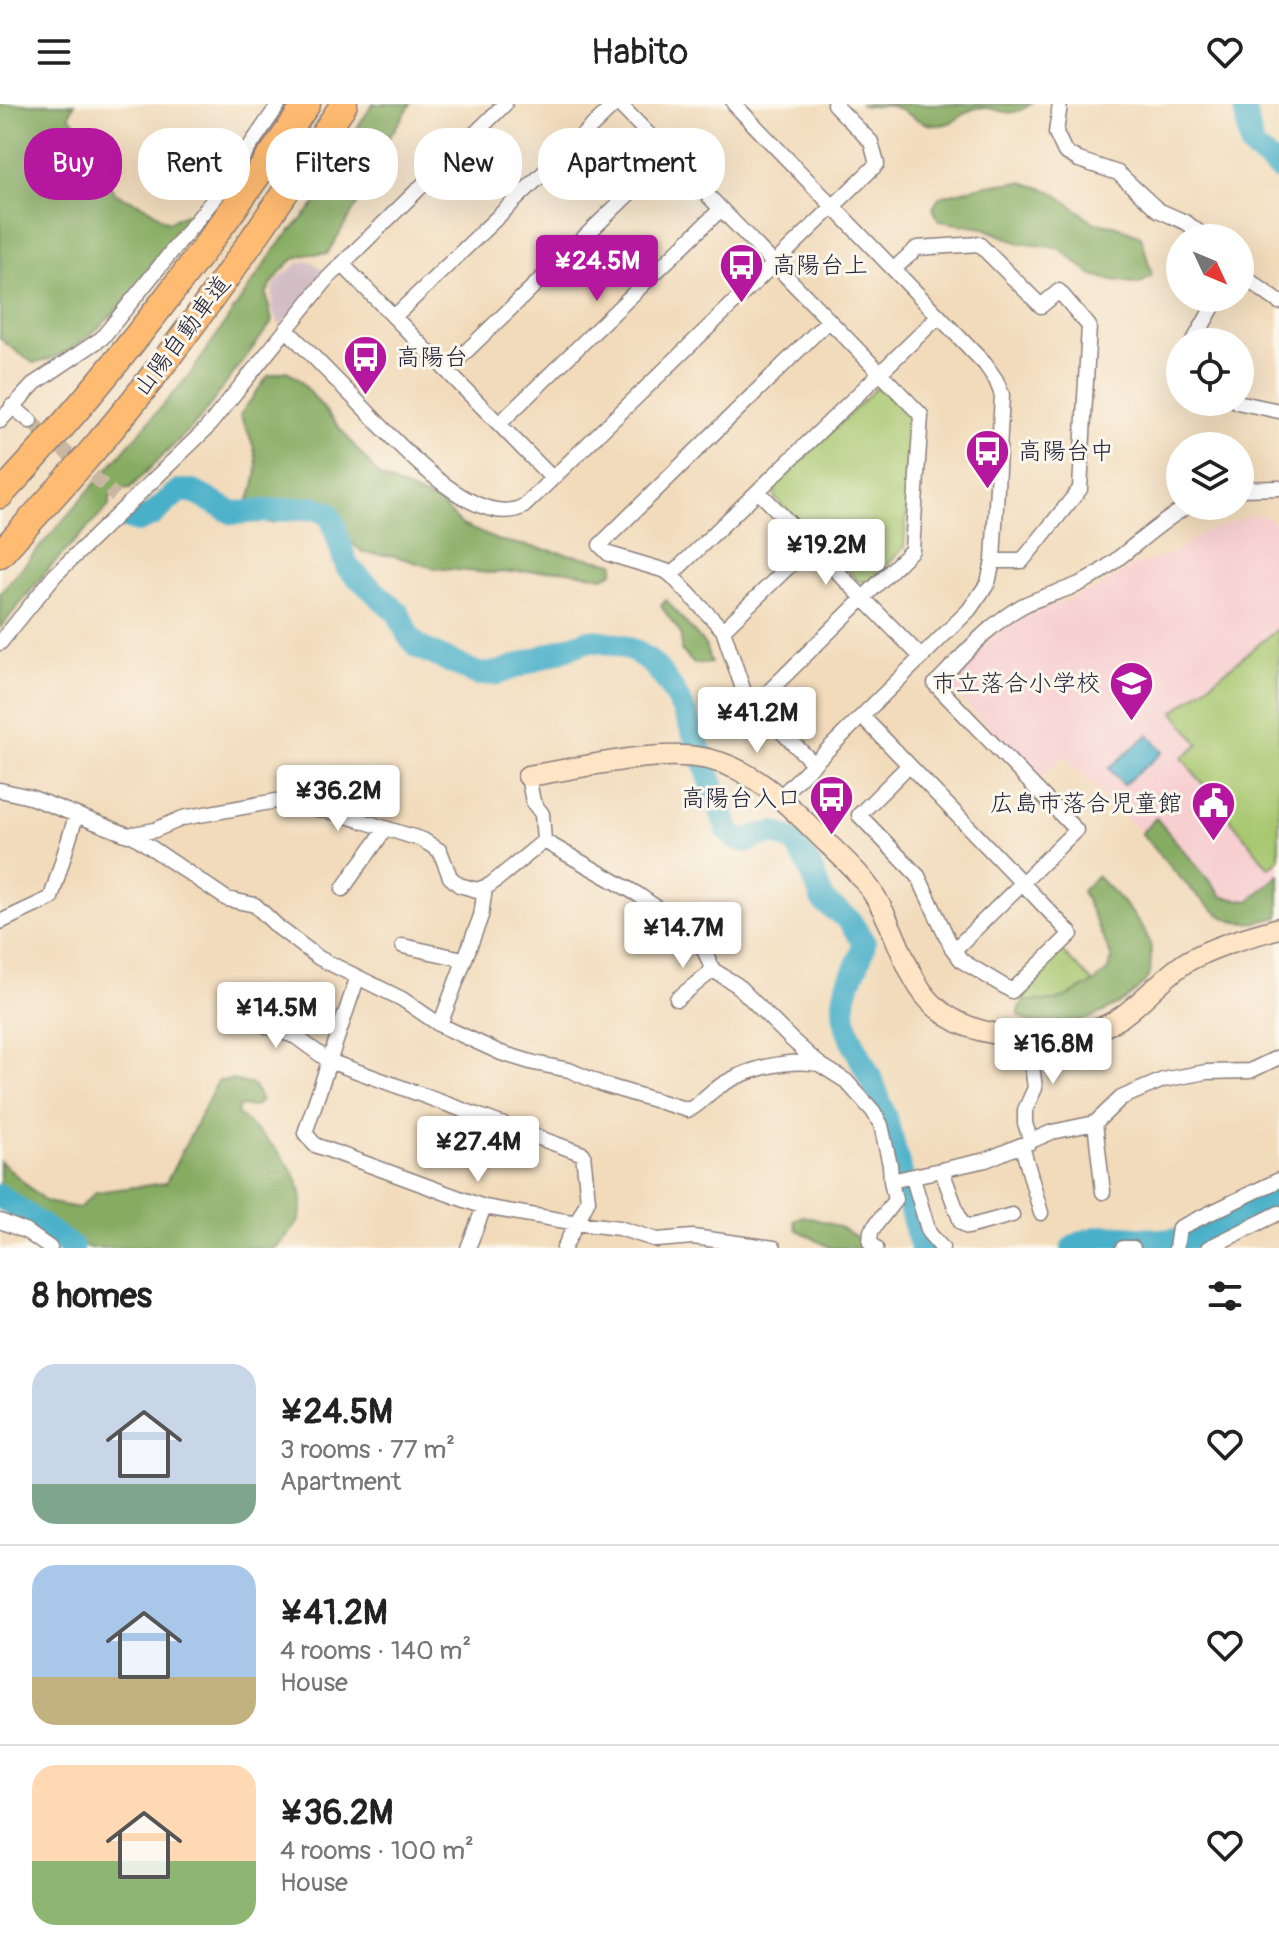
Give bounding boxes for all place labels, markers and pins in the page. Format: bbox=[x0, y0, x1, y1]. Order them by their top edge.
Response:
pin: ¥24.5M bbox=[532, 235, 662, 303]
bus stop icon: 高陽台上 bbox=[717, 241, 765, 304]
place label: 高陽台上 bbox=[772, 251, 868, 280]
bus stop icon: 高陽台 bbox=[341, 333, 389, 396]
place label: 高陽台 bbox=[396, 343, 468, 372]
bus stop icon: 高陽台中 bbox=[963, 427, 1011, 490]
place label: 高陽台中 bbox=[1018, 437, 1114, 466]
pin: ¥19.2M bbox=[761, 519, 891, 587]
school or university icon: 市立落合小学校 bbox=[1107, 659, 1155, 722]
place label: 市立落合小学校 bbox=[932, 669, 1100, 698]
pin: ¥41.2M bbox=[692, 687, 822, 755]
pin: ¥36.2M bbox=[273, 765, 403, 833]
bus stop icon: 高陽台入口 bbox=[808, 774, 856, 837]
public building icon: 広島市落合児童館 bbox=[1189, 779, 1237, 842]
place label: 高陽台入口 bbox=[681, 784, 801, 813]
place label: 広島市落合児童館 bbox=[990, 789, 1182, 818]
pin: ¥14.7M bbox=[618, 902, 748, 970]
pin: ¥14.5M bbox=[211, 982, 341, 1050]
pin: ¥16.8M bbox=[988, 1018, 1118, 1086]
pin: ¥27.4M bbox=[413, 1116, 543, 1184]

